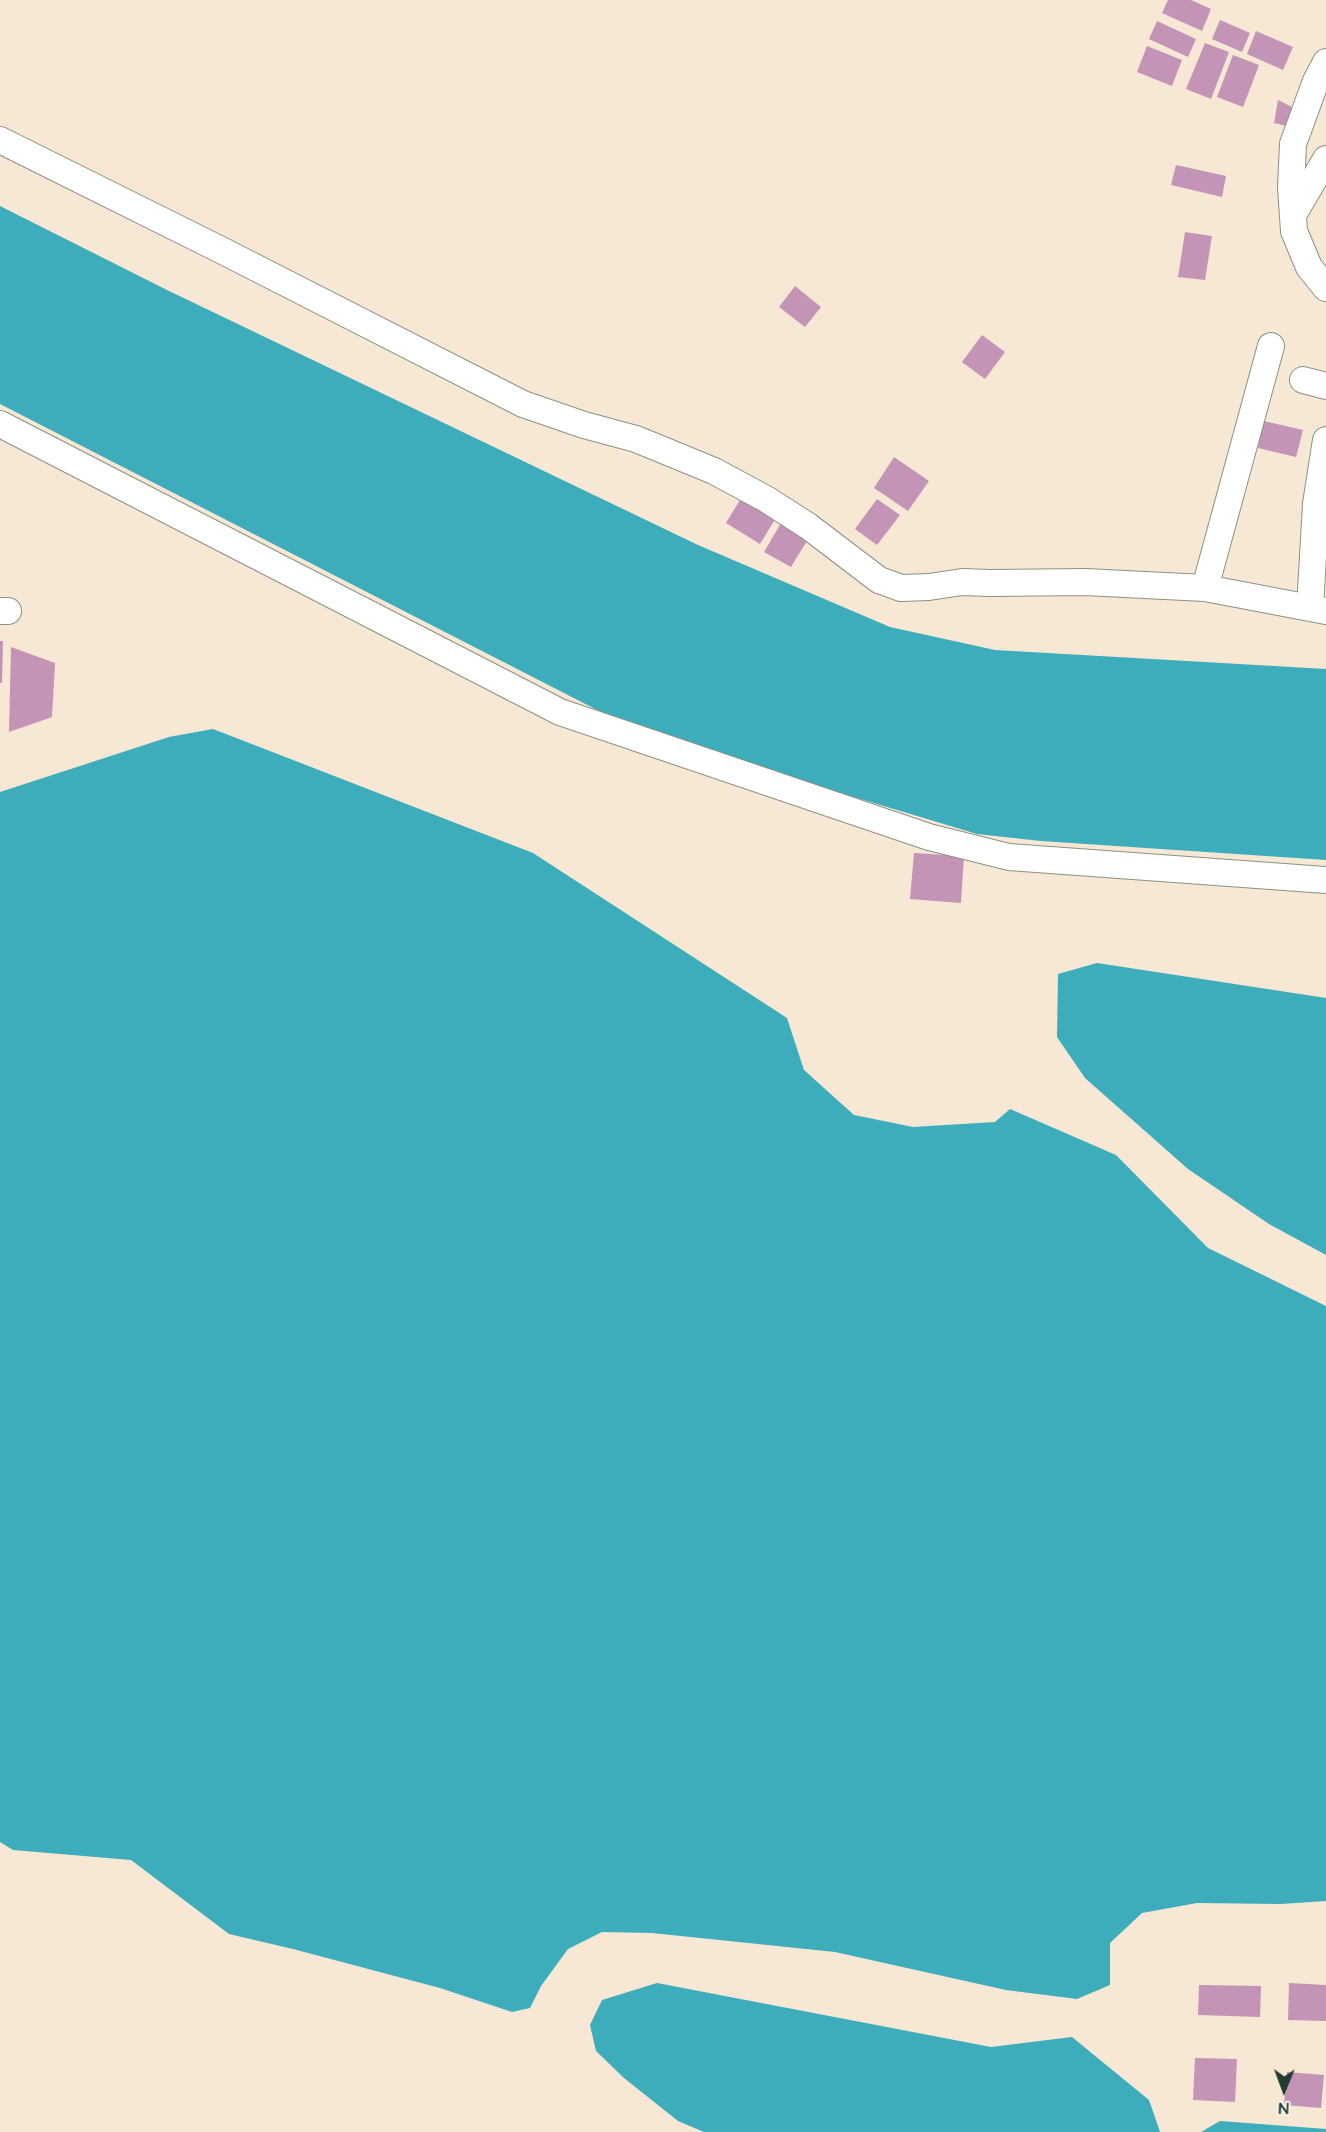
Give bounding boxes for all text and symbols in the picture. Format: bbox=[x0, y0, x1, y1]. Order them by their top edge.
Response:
north arrow bbox=[1254, 2060, 1314, 2120]
text: N bbox=[1278, 2097, 1289, 2119]

